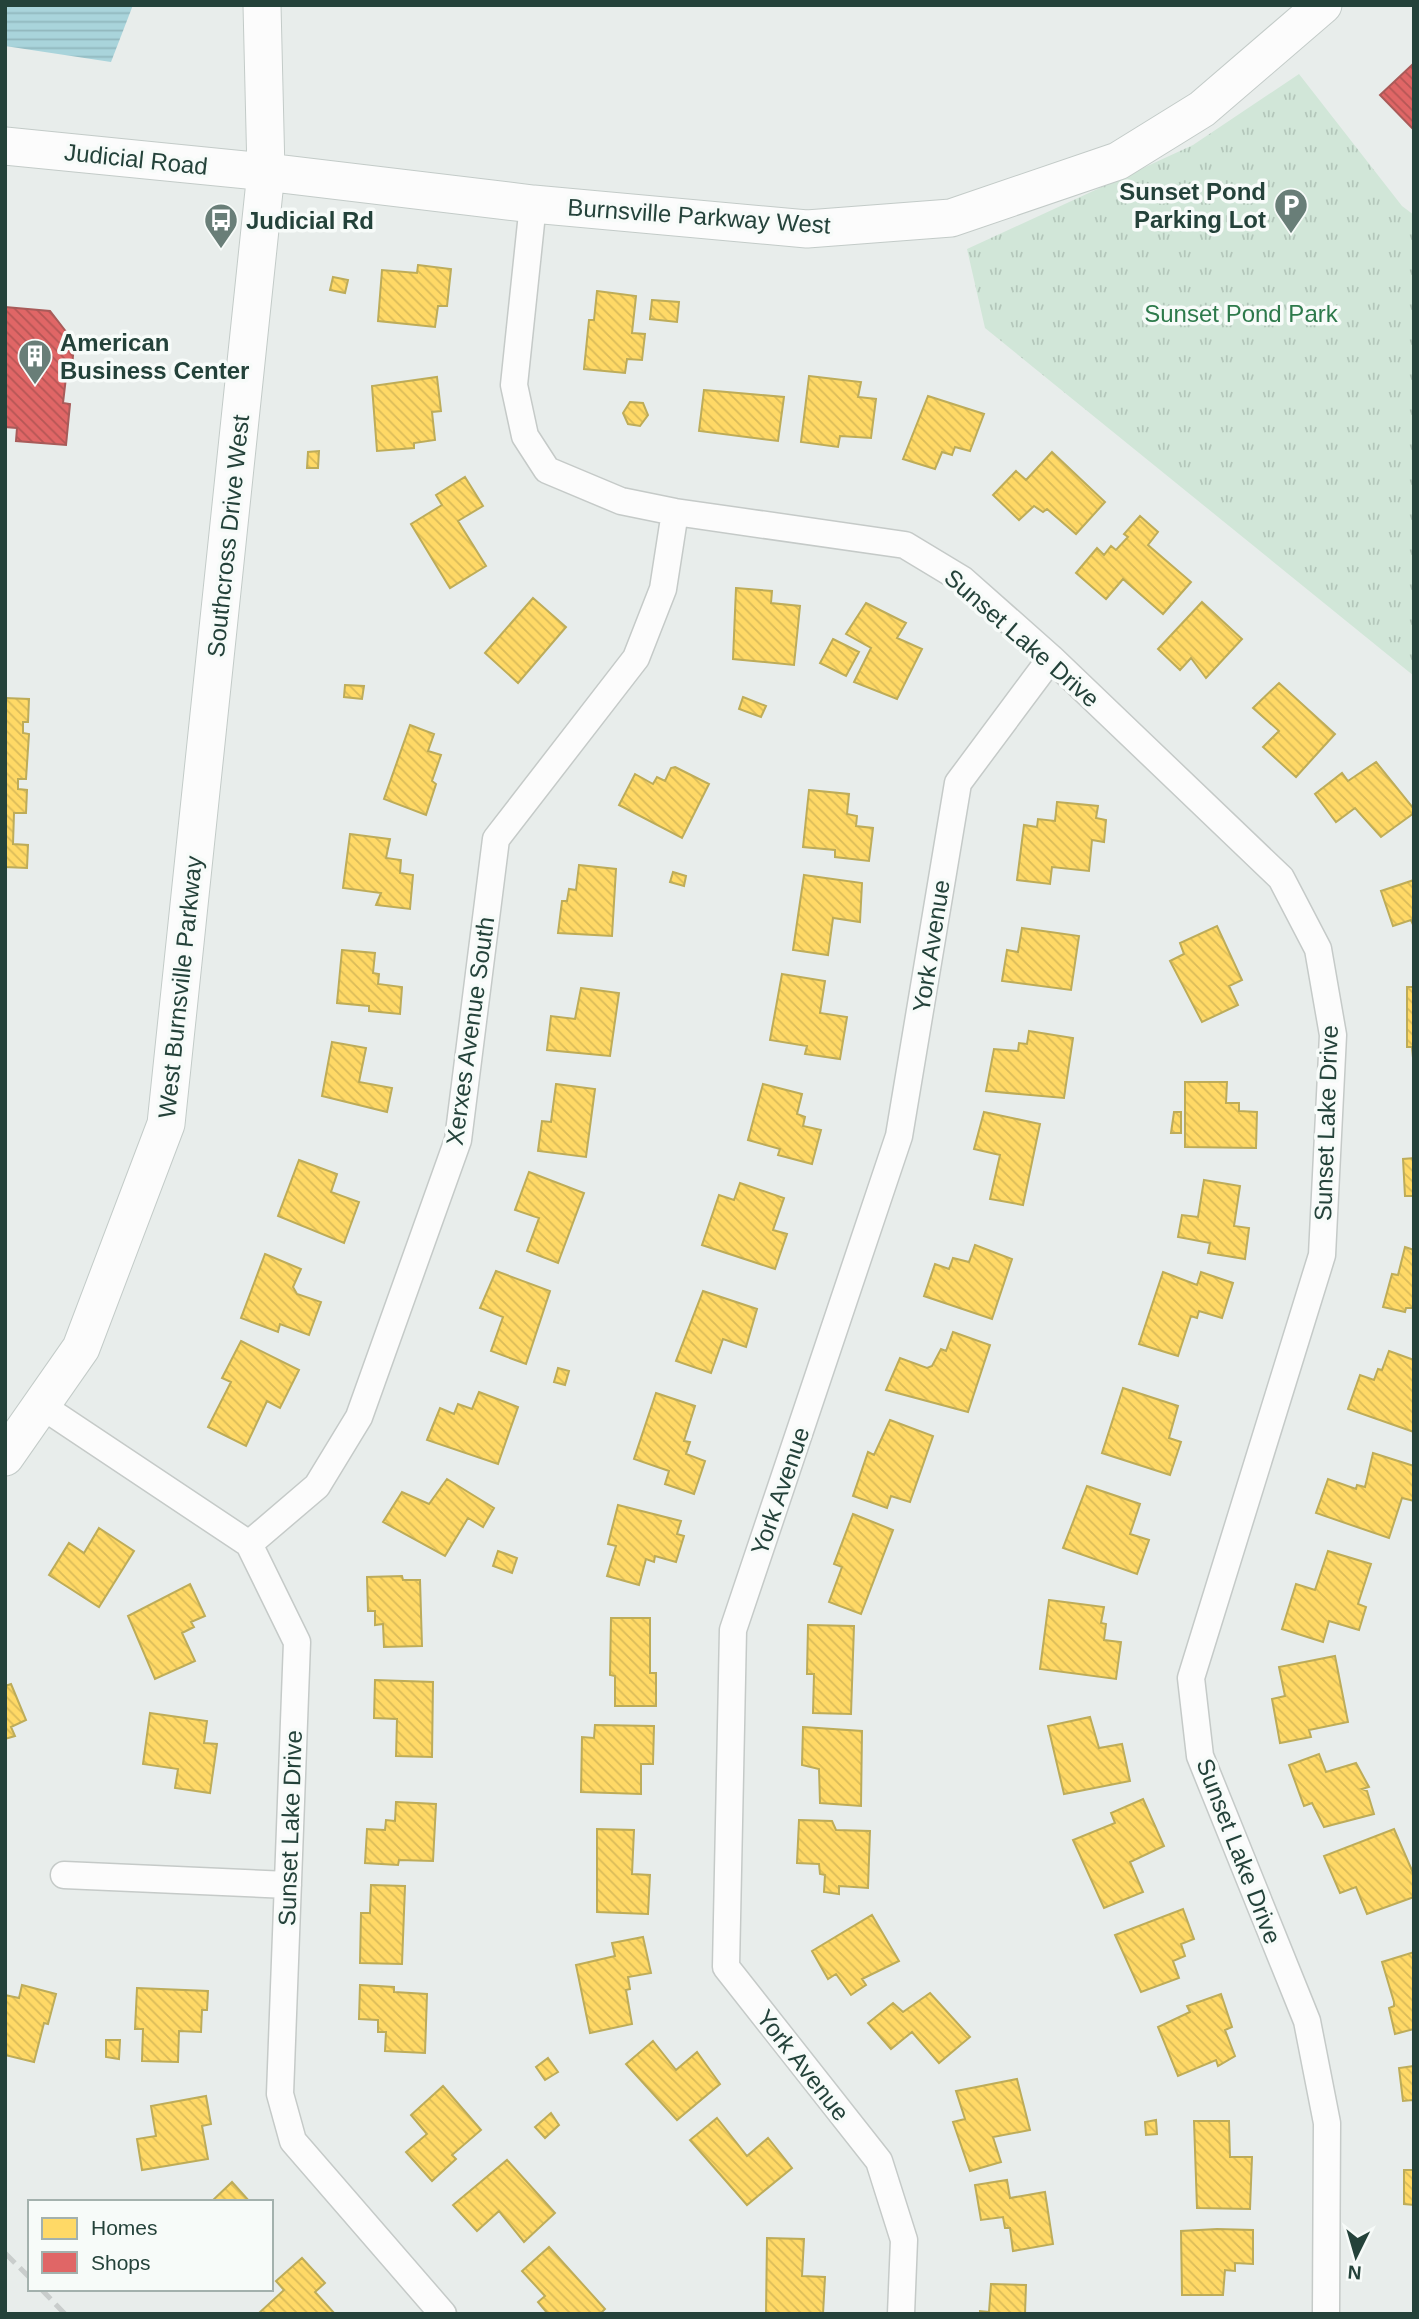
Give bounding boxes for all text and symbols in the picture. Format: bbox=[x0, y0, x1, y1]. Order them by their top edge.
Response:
street label: Judicial Road bbox=[63, 138, 209, 180]
place label: Sunset Pond Parking Lot bbox=[1119, 178, 1266, 233]
parking icon: Sunset Pond Parking Lot bbox=[1272, 186, 1310, 235]
street label: Burnsville Parkway West bbox=[567, 193, 832, 239]
bus stop icon: Judicial Rd bbox=[202, 201, 240, 250]
place label: Judicial Rd bbox=[246, 207, 374, 234]
park label: Sunset Pond Park bbox=[1144, 300, 1339, 327]
place label: American Business Center bbox=[60, 329, 249, 384]
building icon: American Business Center bbox=[16, 337, 54, 386]
street label: Southcross Drive West bbox=[202, 413, 254, 659]
street label: Sunset Lake Drive bbox=[939, 563, 1105, 713]
street label: West Burnsville Parkway bbox=[153, 854, 207, 1120]
street label: York Avenue bbox=[907, 878, 955, 1014]
street label: Xerxes Avenue South bbox=[441, 915, 499, 1147]
street label: Sunset Lake Drive bbox=[1309, 1025, 1343, 1221]
street label: York Avenue bbox=[746, 1424, 814, 1558]
street label: Sunset Lake Drive bbox=[273, 1730, 307, 1926]
street label: Sunset Lake Drive bbox=[1191, 1755, 1287, 1947]
street label: York Avenue bbox=[751, 2004, 855, 2126]
legend bbox=[28, 2200, 273, 2291]
text: Homes bbox=[91, 2216, 158, 2239]
north arrow bbox=[1321, 2221, 1391, 2291]
text: Shops bbox=[91, 2251, 151, 2274]
text: N bbox=[1347, 2261, 1362, 2283]

